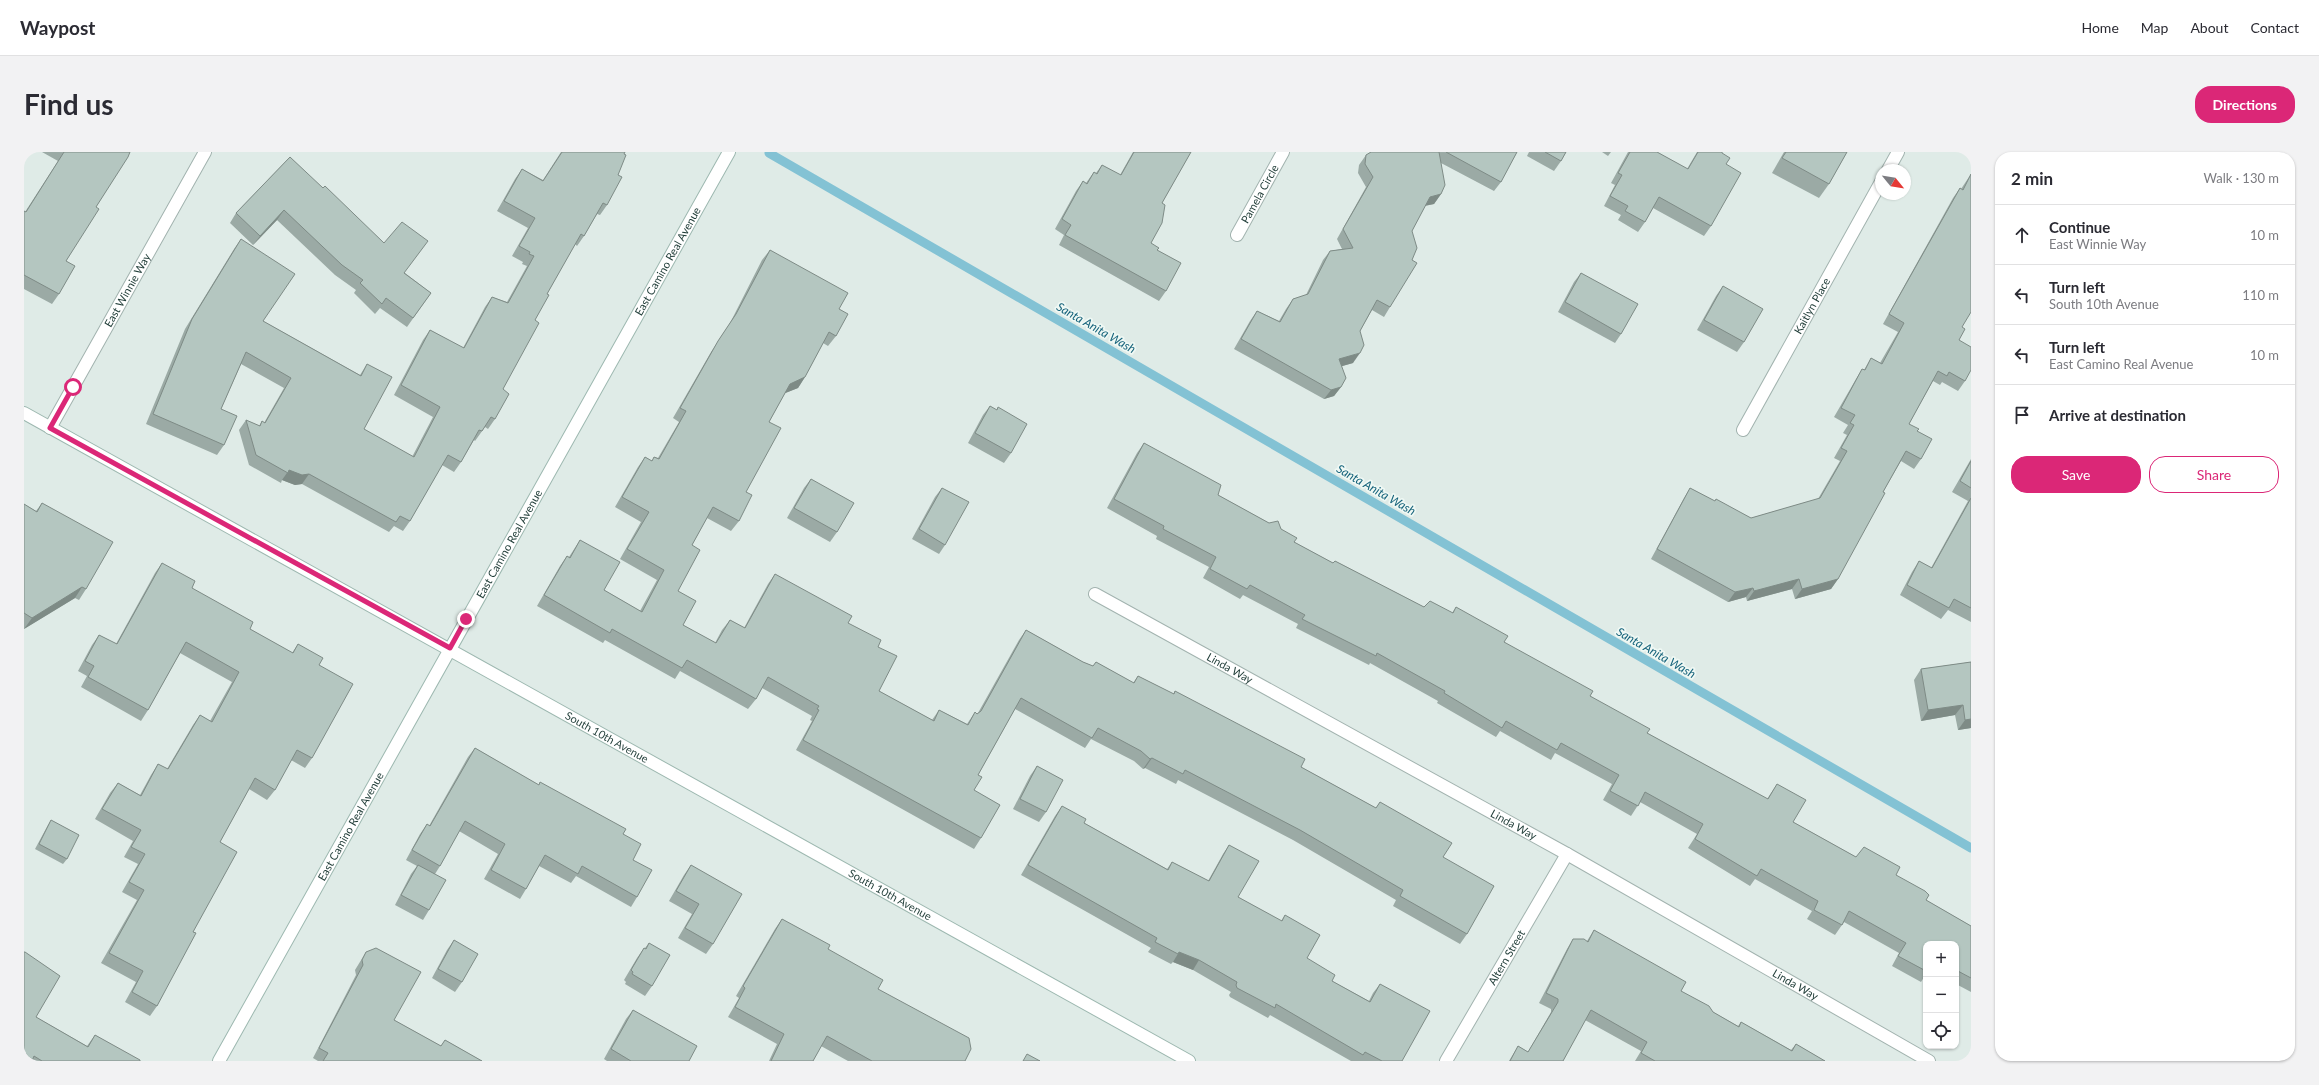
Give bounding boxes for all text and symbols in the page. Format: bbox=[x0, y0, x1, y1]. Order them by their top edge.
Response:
text: Waypost bbox=[20, 16, 95, 39]
text: Home bbox=[2081, 19, 2119, 36]
text: Map bbox=[2141, 19, 2168, 36]
text: About bbox=[2190, 19, 2228, 36]
text: Contact bbox=[2250, 19, 2299, 36]
button: Directions bbox=[2195, 86, 2295, 123]
text: Find us bbox=[24, 87, 114, 121]
street label: Pamela Circle bbox=[1238, 162, 1281, 225]
north arrow bbox=[1875, 164, 1911, 200]
text: 2 min bbox=[2011, 168, 2053, 189]
text: Walk · 130 m bbox=[2203, 170, 2279, 186]
street label: East Camino Real Avenue bbox=[632, 204, 703, 318]
text: Continue bbox=[2049, 218, 2110, 236]
icon: ahead bbox=[2011, 224, 2033, 246]
text: 10 m bbox=[2250, 227, 2279, 243]
text: East Winnie Way bbox=[2049, 236, 2146, 252]
street label: East Winnie Way bbox=[101, 251, 153, 329]
street label: Kaitlyn Place bbox=[1791, 275, 1833, 336]
text: Turn left bbox=[2049, 278, 2105, 296]
icon: left bbox=[2011, 284, 2033, 306]
text: 110 m bbox=[2242, 287, 2279, 303]
text: South 10th Avenue bbox=[2049, 296, 2159, 312]
water label: Santa Anita Wash bbox=[1054, 299, 1139, 356]
text: Turn left bbox=[2049, 338, 2105, 356]
icon: left bbox=[2011, 344, 2033, 366]
text: 10 m bbox=[2250, 347, 2279, 363]
text: East Camino Real Avenue bbox=[2049, 356, 2193, 372]
route start bbox=[64, 378, 82, 396]
icon: arrive bbox=[2011, 404, 2033, 426]
text: Arrive at destination bbox=[2049, 406, 2186, 424]
button: Save bbox=[2011, 456, 2141, 493]
button: Share bbox=[2149, 456, 2279, 493]
water label: Santa Anita Wash bbox=[1334, 461, 1419, 518]
street label: East Camino Real Avenue bbox=[473, 487, 544, 600]
route end bbox=[457, 610, 475, 628]
water label: Santa Anita Wash bbox=[1614, 624, 1699, 681]
street label: Linda Way bbox=[1205, 650, 1256, 686]
street label: South 10th Avenue bbox=[563, 708, 651, 765]
street label: East Camino Real Avenue bbox=[315, 769, 386, 883]
street label: Linda Way bbox=[1489, 806, 1539, 842]
street label: South 10th Avenue bbox=[846, 866, 934, 923]
street label: Altern Street bbox=[1485, 927, 1527, 987]
map controls bbox=[1923, 941, 1959, 1049]
button: + bbox=[1923, 941, 1959, 977]
street label: Linda Way bbox=[1771, 966, 1821, 1003]
button: − bbox=[1923, 977, 1959, 1013]
button: locate bbox=[1923, 1013, 1959, 1049]

